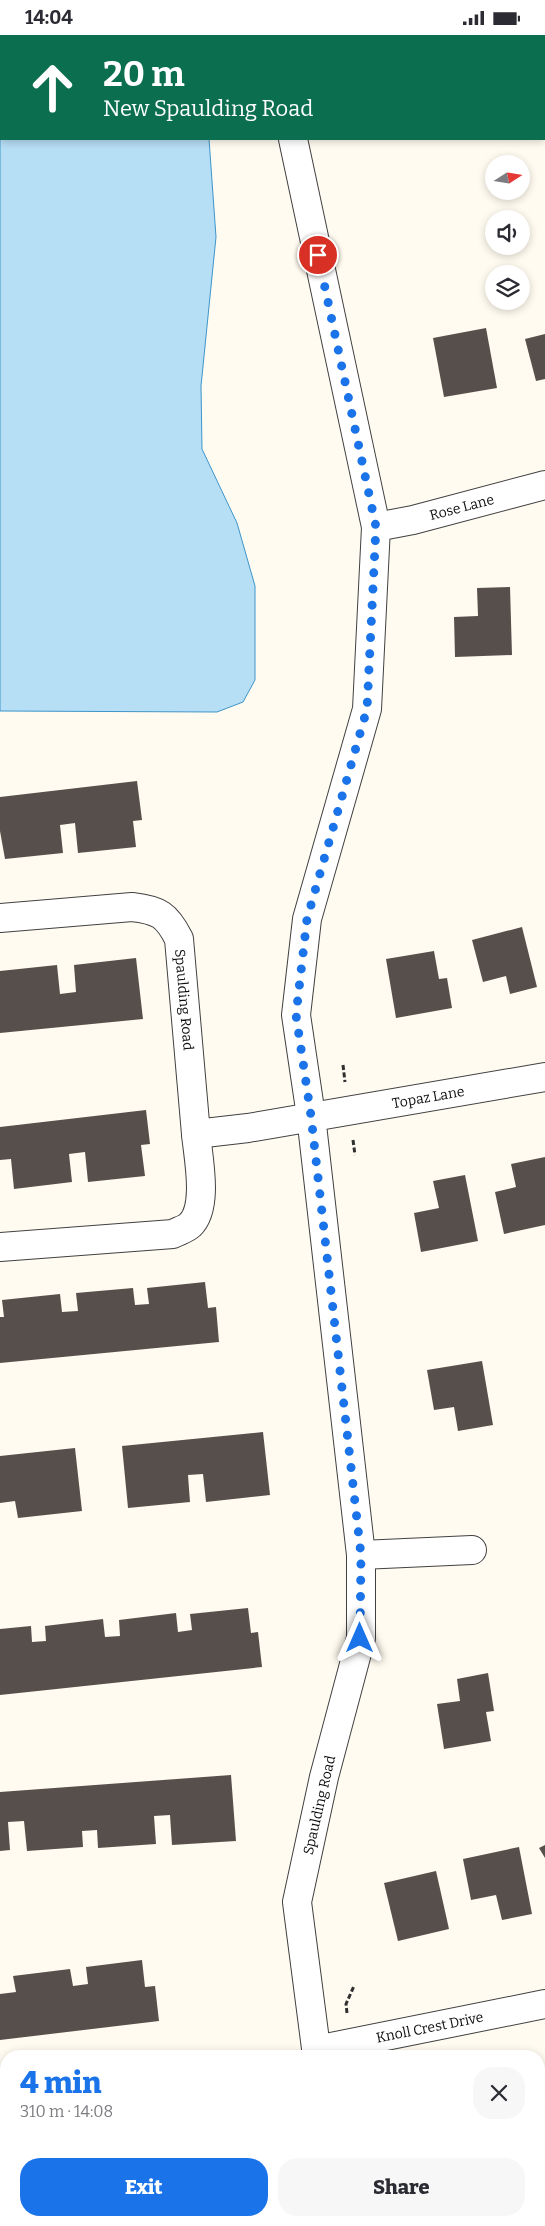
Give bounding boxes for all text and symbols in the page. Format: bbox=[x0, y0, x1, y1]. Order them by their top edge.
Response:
text: 14:04 bbox=[25, 6, 73, 29]
text: 20 m bbox=[103, 53, 185, 95]
icon: ahead bbox=[20, 55, 85, 120]
text: New Spaulding Road bbox=[103, 95, 313, 122]
north arrow bbox=[485, 155, 530, 200]
map controls bbox=[485, 155, 530, 310]
button: sound bbox=[485, 210, 530, 255]
pin bbox=[297, 234, 339, 276]
icon: arrive bbox=[304, 241, 332, 269]
button: layers bbox=[485, 265, 530, 310]
street label: Rose Lane bbox=[428, 491, 496, 524]
street label: Spaulding Road bbox=[171, 948, 197, 1051]
street label: Topaz Lane bbox=[391, 1083, 466, 1112]
position arrow bbox=[333, 1611, 385, 1663]
street label: Spaulding Road bbox=[300, 1754, 339, 1857]
street label: Knoll Crest Drive bbox=[375, 2009, 485, 2047]
text: 4 min bbox=[20, 2065, 102, 2101]
button: close bbox=[473, 2067, 525, 2119]
text: 310 m · 14:08 bbox=[20, 2102, 113, 2121]
button: Exit bbox=[20, 2158, 268, 2216]
button: Share bbox=[278, 2158, 525, 2216]

